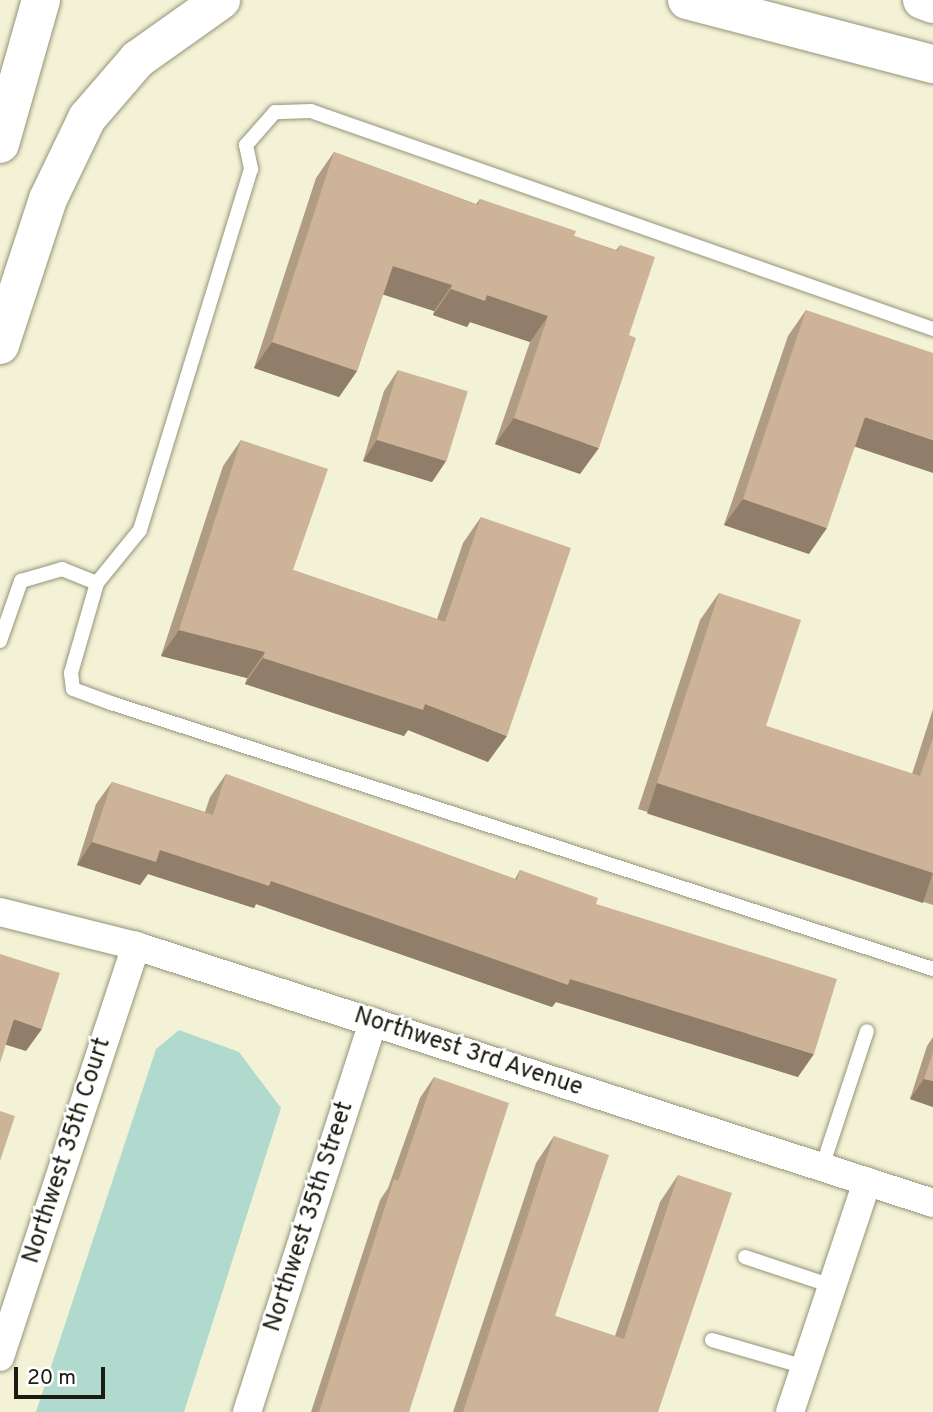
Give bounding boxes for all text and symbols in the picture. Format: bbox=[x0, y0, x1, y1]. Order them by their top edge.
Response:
street label: Northwest 3rd Avenue bbox=[350, 1002, 586, 1104]
street label: Northwest 35th Court bbox=[18, 1034, 118, 1268]
street label: Northwest 35th Street bbox=[259, 1098, 361, 1336]
scale bar bbox=[18, 1352, 108, 1396]
text: 20 m bbox=[27, 1365, 76, 1392]

